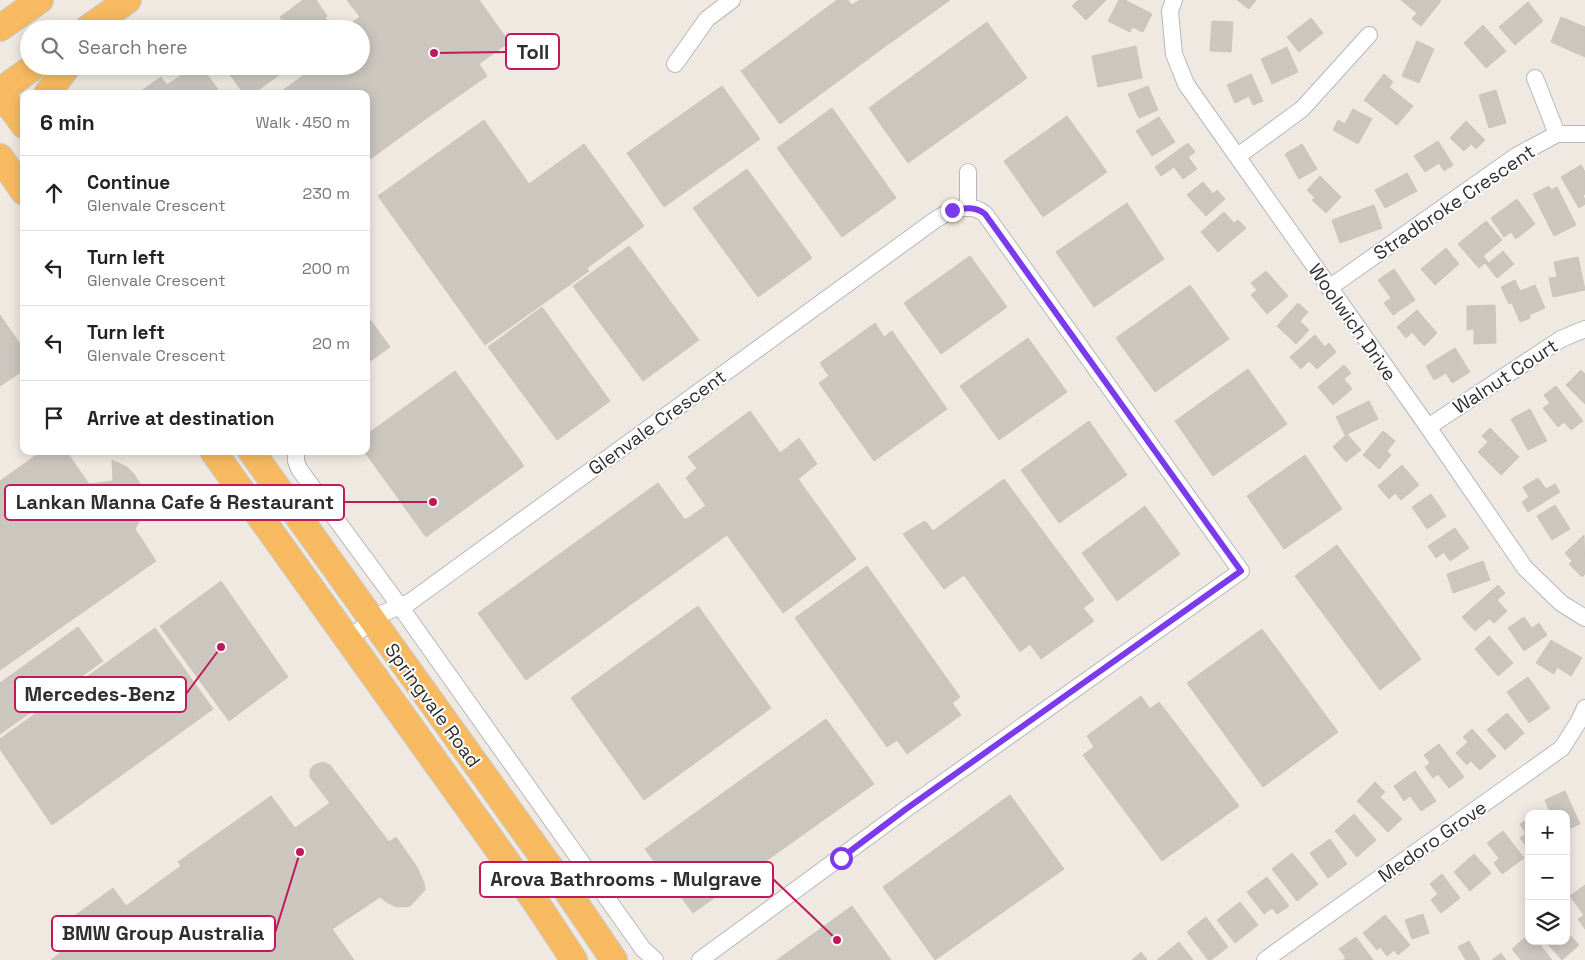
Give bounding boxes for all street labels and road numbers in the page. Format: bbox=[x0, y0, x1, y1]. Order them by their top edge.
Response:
street label: Stradbroke Crescent bbox=[1369, 139, 1540, 266]
street label: Woolwich Drive bbox=[1303, 259, 1402, 386]
street label: Walnut Court bbox=[1448, 333, 1562, 420]
street label: Glenvale Crescent bbox=[583, 364, 731, 481]
street label: Springvale Road bbox=[379, 638, 486, 772]
street label: Medoro Grove bbox=[1373, 795, 1491, 888]

